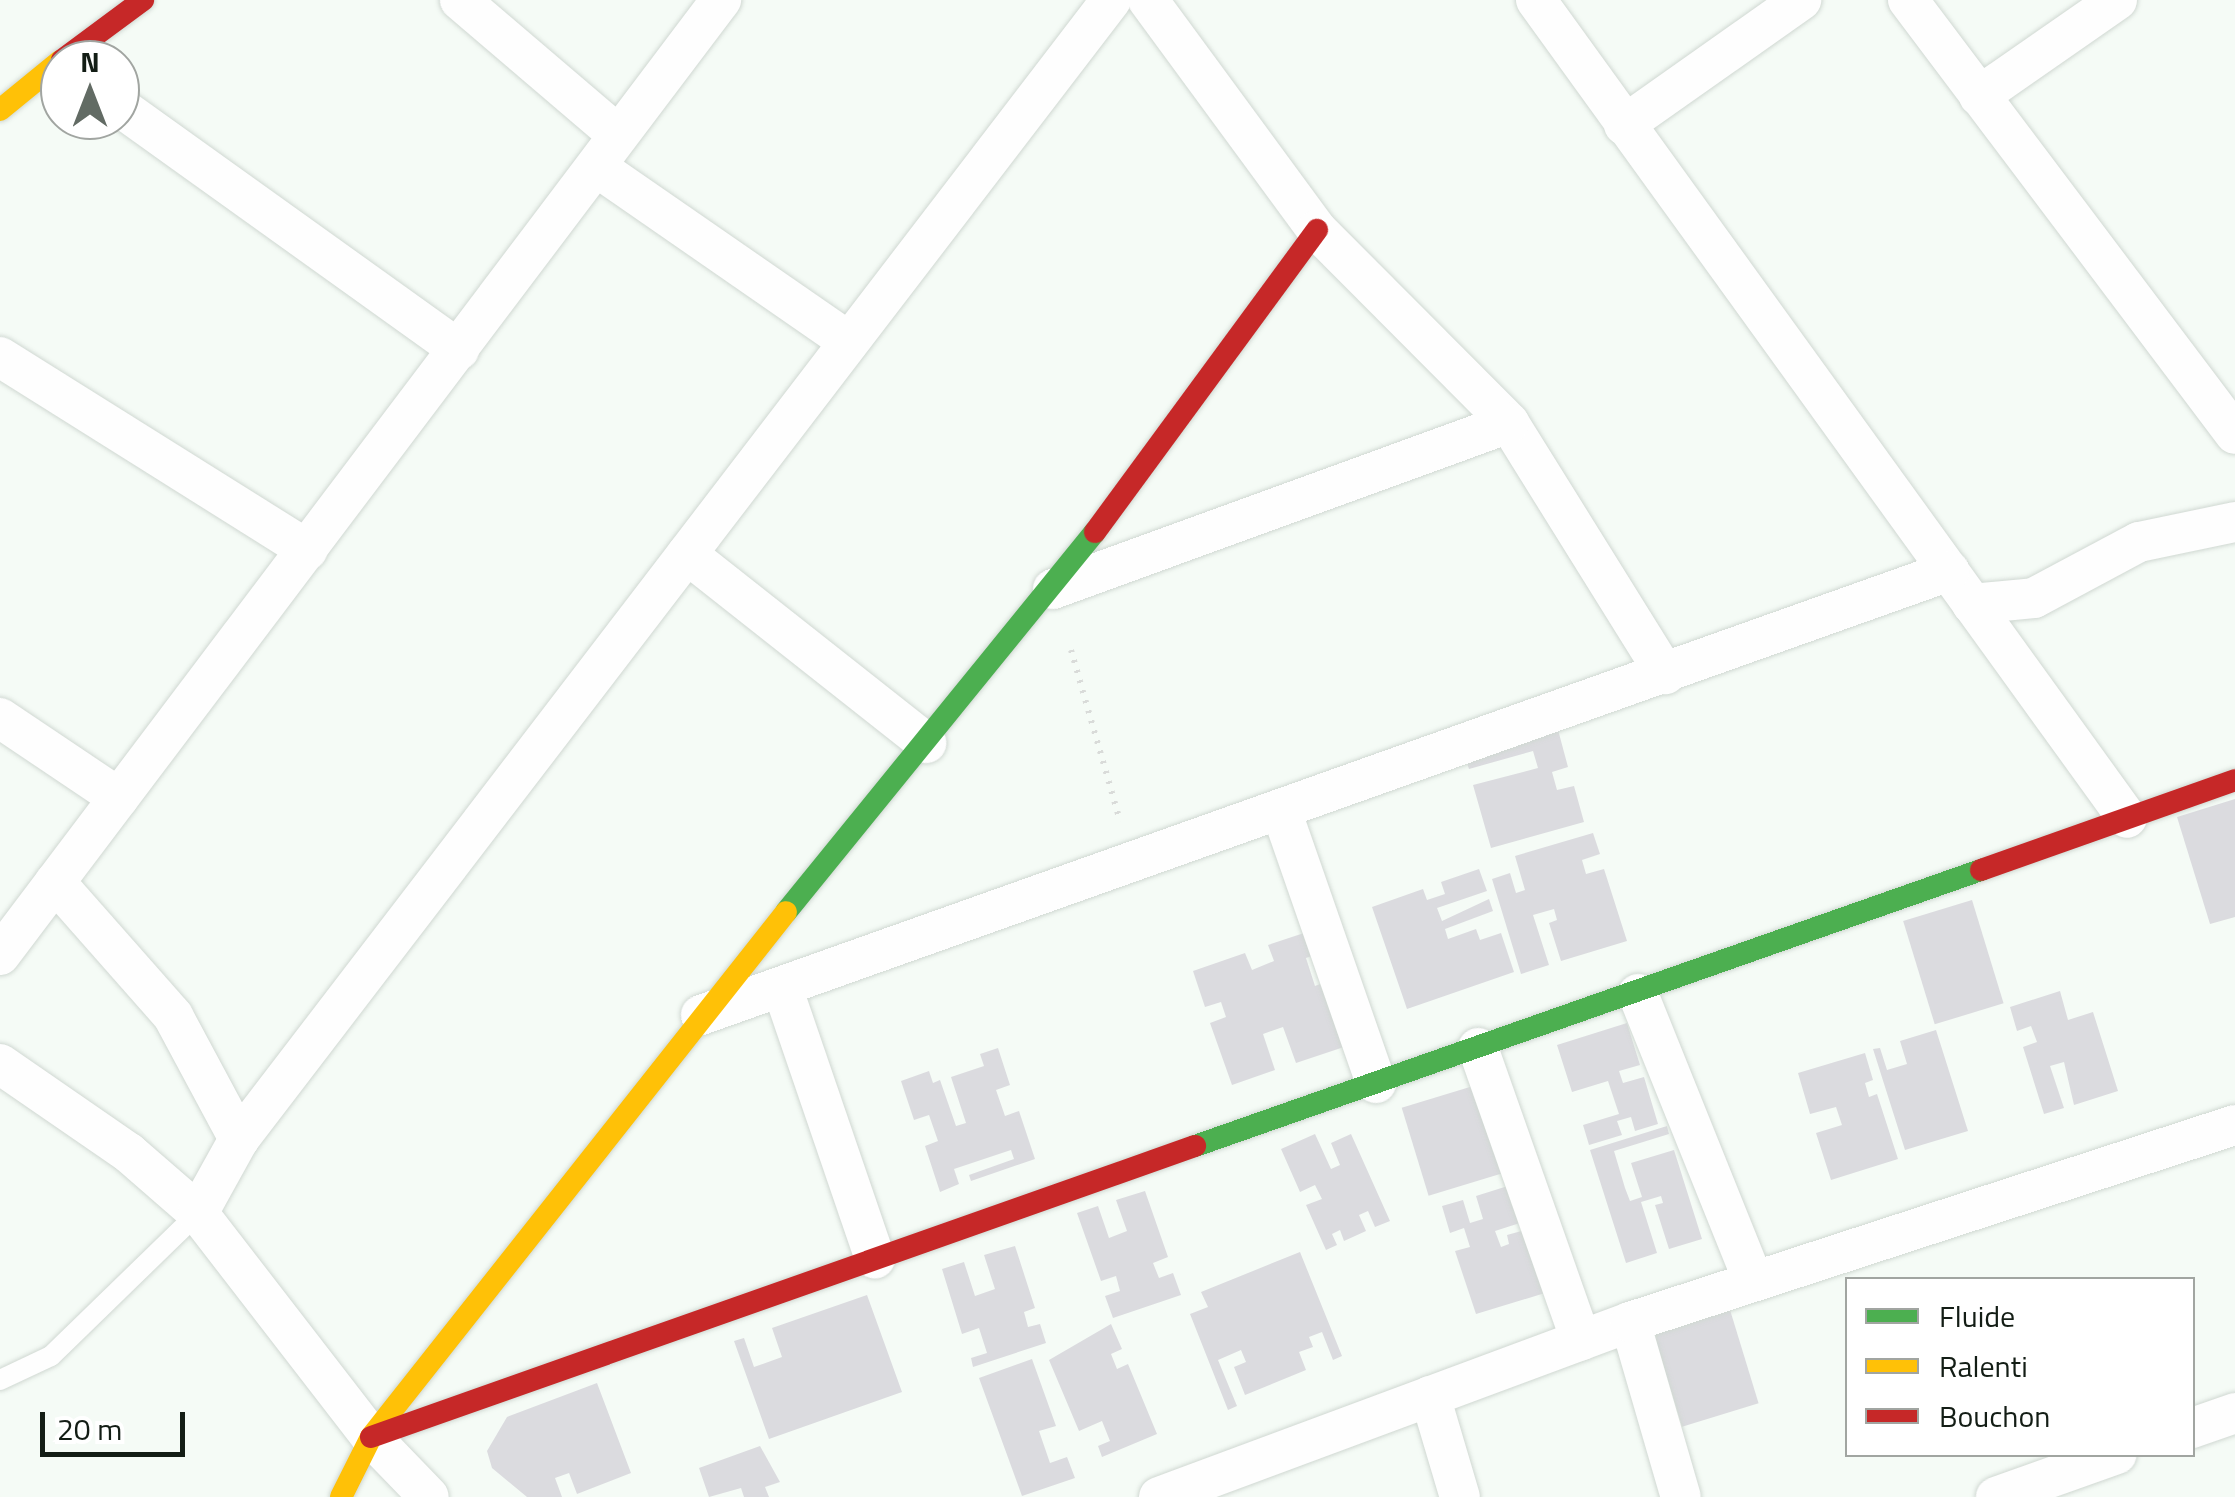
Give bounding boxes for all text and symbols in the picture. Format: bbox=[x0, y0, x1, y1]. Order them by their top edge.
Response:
north arrow bbox=[40, 40, 140, 140]
text: N bbox=[80, 40, 100, 83]
legend bbox=[1845, 1277, 2195, 1457]
text: Fluide bbox=[1939, 1293, 2015, 1339]
text: Ralenti bbox=[1939, 1343, 2028, 1389]
scale bar bbox=[45, 1392, 190, 1454]
text: Bouchon bbox=[1939, 1393, 2050, 1439]
text: 20 m bbox=[57, 1406, 122, 1452]

